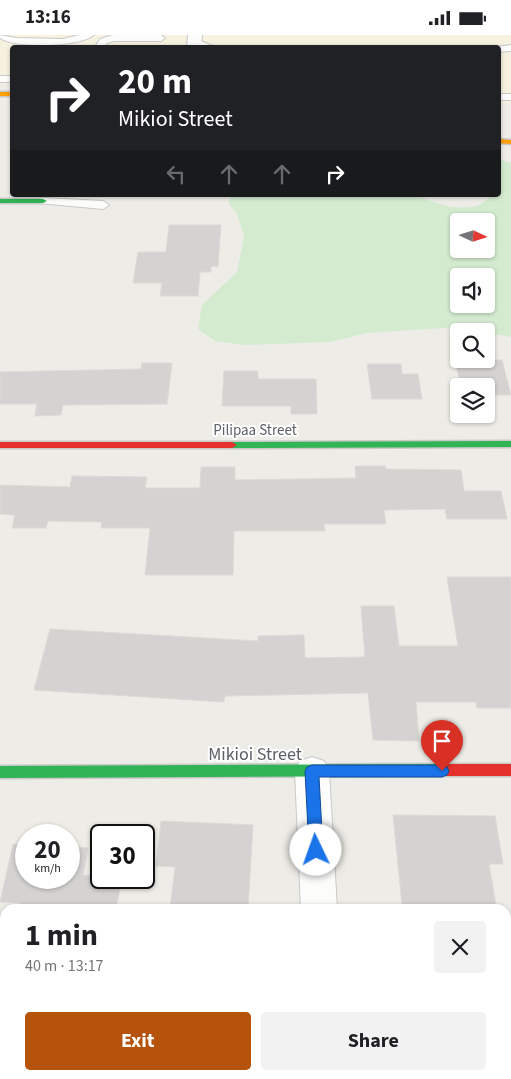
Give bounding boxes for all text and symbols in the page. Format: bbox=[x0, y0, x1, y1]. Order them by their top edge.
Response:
text: 13:16 bbox=[25, 4, 71, 31]
text: 20 m bbox=[118, 57, 192, 107]
icon: right bbox=[35, 65, 100, 130]
text: Mikioi Street bbox=[118, 103, 233, 135]
icon: left bbox=[162, 160, 190, 188]
icon: ahead bbox=[215, 160, 243, 188]
icon: ahead bbox=[268, 160, 296, 188]
icon: right bbox=[321, 160, 349, 188]
north arrow bbox=[450, 213, 495, 257]
map controls bbox=[450, 213, 495, 423]
button: sound bbox=[450, 268, 495, 313]
button: search bbox=[450, 323, 495, 368]
button: layers bbox=[450, 378, 495, 423]
street label: Pilipaa Street bbox=[213, 420, 297, 441]
pin bbox=[421, 720, 463, 771]
icon: arrive bbox=[428, 727, 456, 755]
street label: Mikioi Street bbox=[208, 742, 302, 767]
position arrow bbox=[289, 823, 341, 875]
speed limit sign: 30 bbox=[90, 824, 155, 889]
text: 20 bbox=[34, 832, 61, 868]
text: km/h bbox=[34, 860, 61, 877]
text: 1 min bbox=[25, 914, 98, 957]
button: close bbox=[434, 921, 486, 973]
text: 40 m · 13:17 bbox=[25, 955, 104, 977]
button: Exit bbox=[25, 1012, 251, 1070]
button: Share bbox=[261, 1012, 486, 1070]

